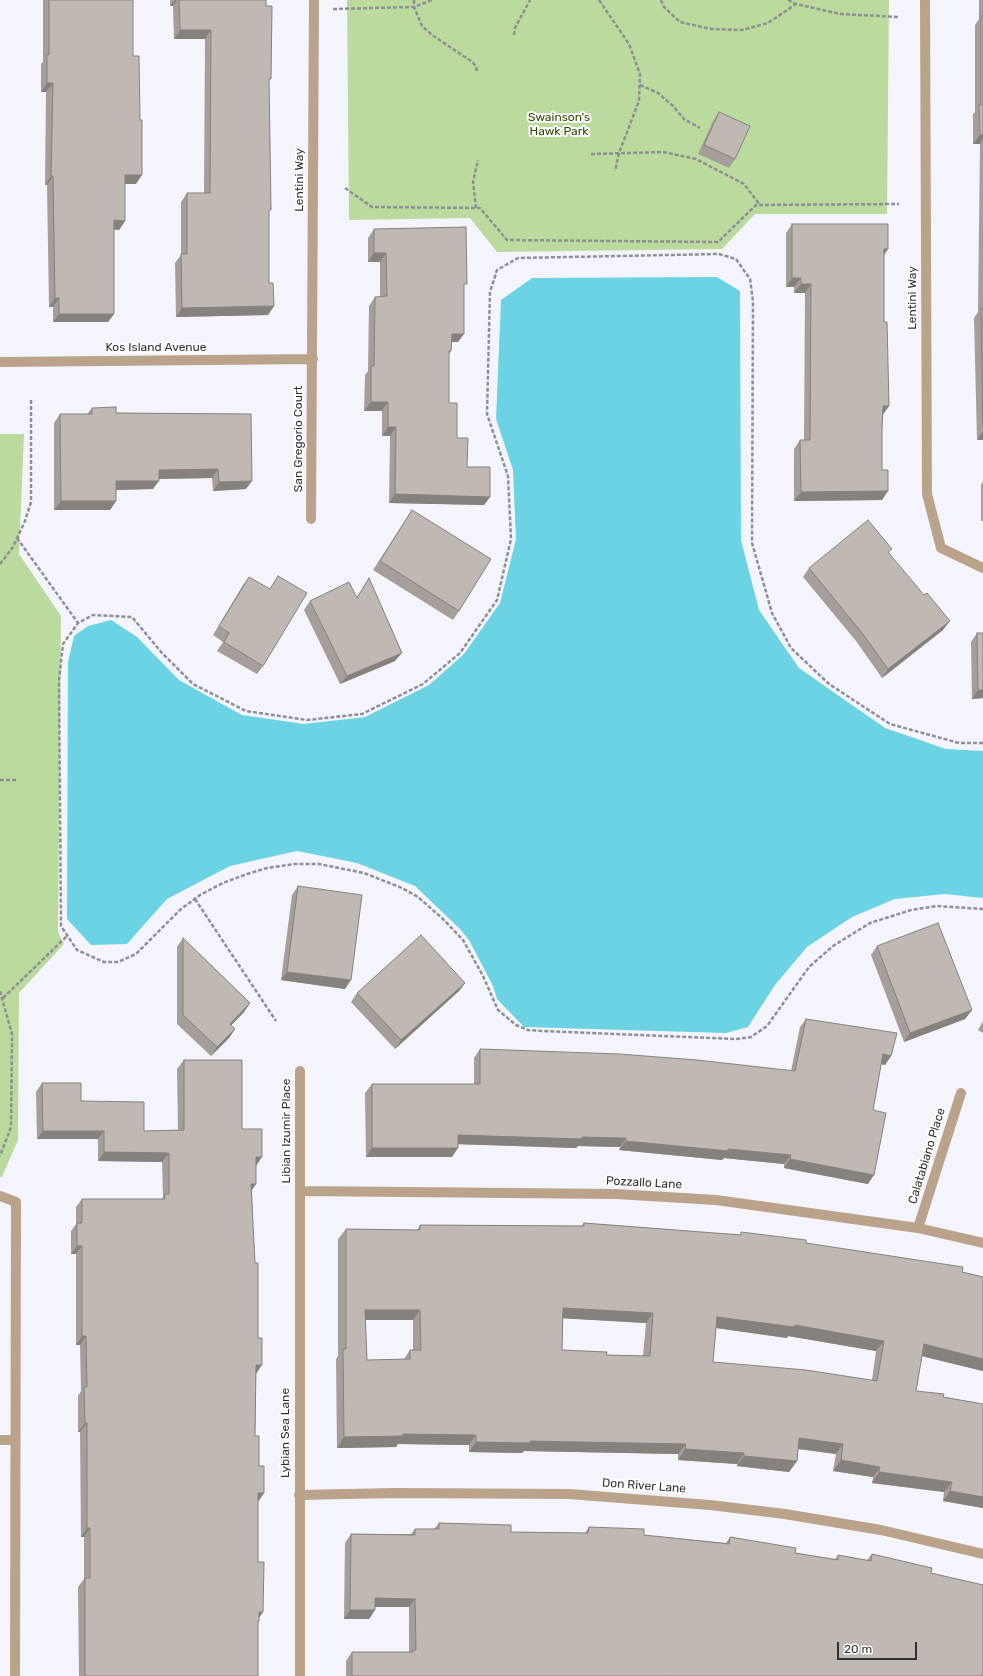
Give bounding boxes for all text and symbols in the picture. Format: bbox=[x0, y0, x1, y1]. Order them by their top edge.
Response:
park label: Swainson's Hawk Park bbox=[528, 111, 590, 139]
street label: Lentini Way bbox=[293, 148, 307, 212]
street label: Lentini Way bbox=[906, 266, 920, 330]
street label: Kos Island Avenue bbox=[105, 341, 207, 355]
street label: San Gregorio Court bbox=[292, 386, 306, 492]
street label: Libian Izumir Place bbox=[280, 1079, 294, 1183]
street label: Calatabiano Place bbox=[906, 1106, 948, 1206]
street label: Pozzallo Lane bbox=[606, 1174, 682, 1192]
street label: Lybian Sea Lane bbox=[279, 1388, 293, 1478]
street label: Don River Lane bbox=[602, 1476, 686, 1496]
scale bar bbox=[839, 1634, 919, 1660]
text: 20 m bbox=[844, 1642, 872, 1656]

